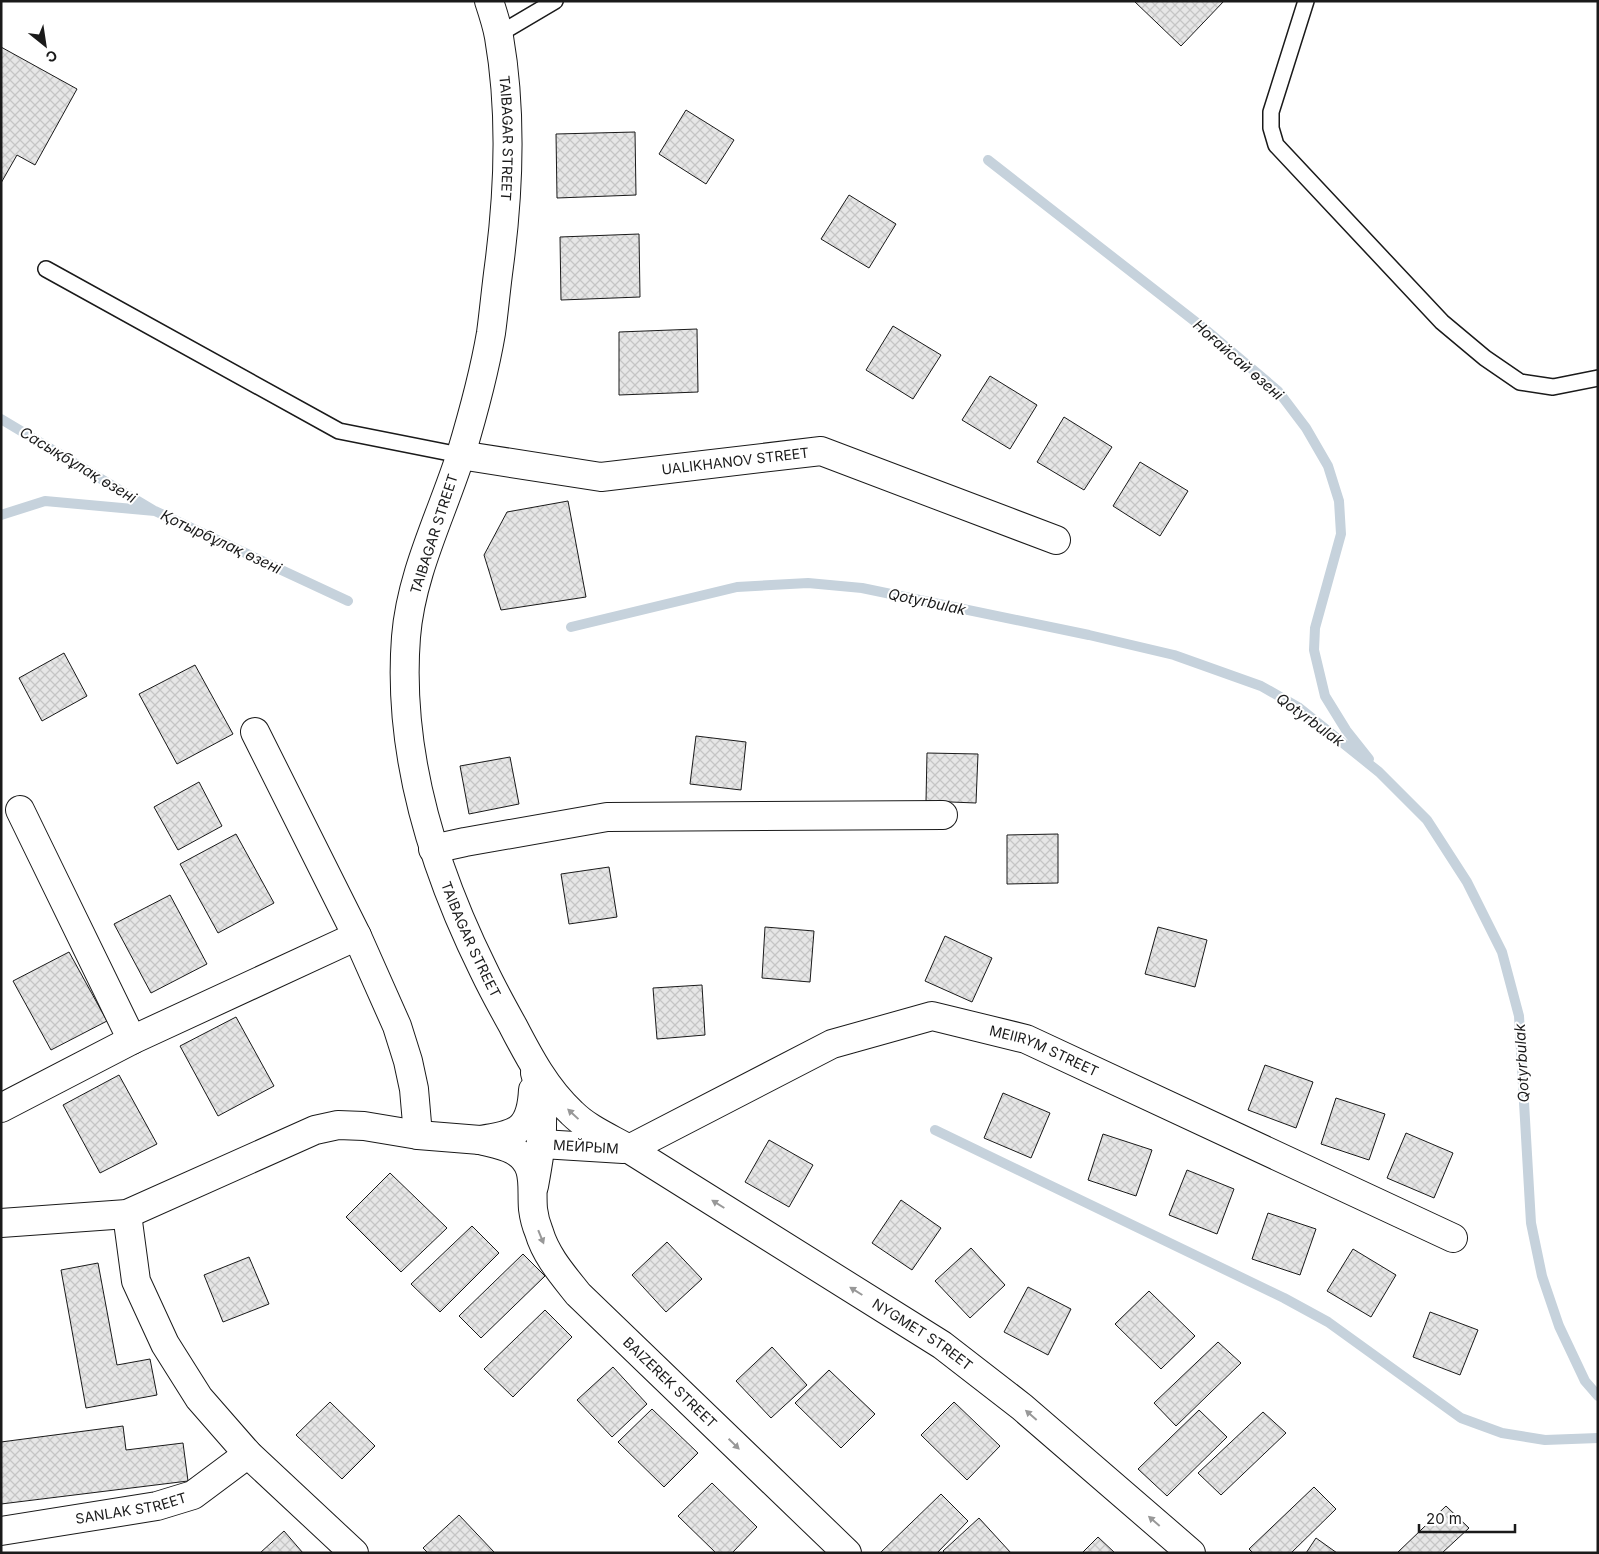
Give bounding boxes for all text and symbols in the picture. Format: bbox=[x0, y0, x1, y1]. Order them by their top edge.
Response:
north arrow bbox=[20, 20, 70, 70]
text: С bbox=[43, 47, 60, 67]
street label: TAIBAGAR STREET bbox=[496, 75, 517, 201]
water label: Ноғайсай өзені bbox=[1189, 315, 1288, 404]
water label: Сасықбұлақ өзені bbox=[16, 422, 140, 507]
street label: UALIKHANOV STREET bbox=[661, 443, 810, 478]
street label: TAIBAGAR STREET bbox=[406, 472, 461, 596]
water label: Қотырбұлақ өзені bbox=[158, 505, 285, 578]
water label: Qotyrbulak bbox=[886, 584, 969, 619]
water label: Qotyrbulak bbox=[1273, 689, 1349, 751]
street label: TAIBAGAR STREET bbox=[438, 879, 505, 1000]
street label: MEIIRYM STREET bbox=[988, 1021, 1101, 1080]
water label: Qotyrbulak bbox=[1510, 1022, 1533, 1103]
one-way arrow bbox=[568, 1108, 580, 1120]
street label: МЕЙРЫМ bbox=[553, 1136, 619, 1157]
one-way arrow bbox=[712, 1200, 725, 1209]
one-way arrow bbox=[537, 1230, 545, 1245]
one-way arrow bbox=[849, 1286, 862, 1295]
street label: NYGMET STREET bbox=[869, 1295, 976, 1374]
street label: BAIZEREK STREET bbox=[620, 1333, 721, 1431]
one-way arrow bbox=[1025, 1409, 1038, 1420]
one-way arrow bbox=[728, 1438, 740, 1450]
street label: SANLAK STREET bbox=[74, 1488, 189, 1527]
scale bar bbox=[1419, 1502, 1515, 1534]
text: 20 m bbox=[1426, 1509, 1462, 1528]
one-way arrow bbox=[1148, 1516, 1160, 1527]

